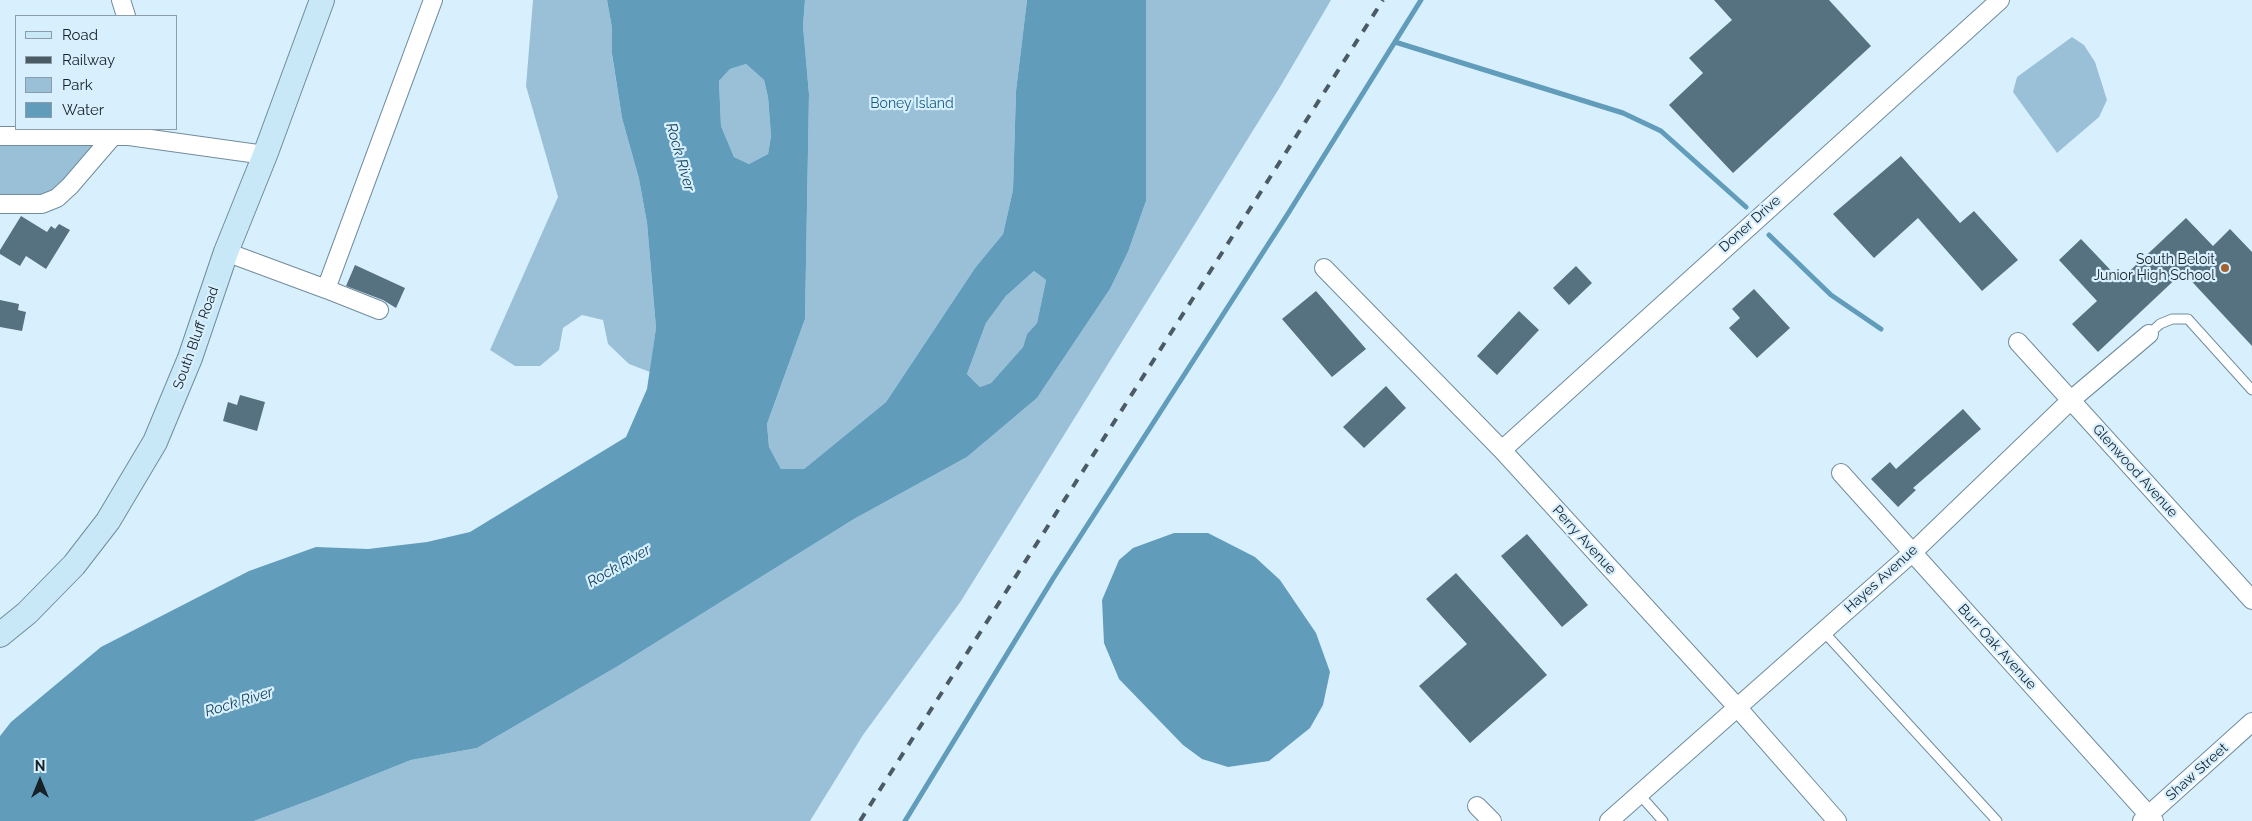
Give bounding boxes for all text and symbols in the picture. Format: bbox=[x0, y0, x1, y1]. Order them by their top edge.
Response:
legend bbox=[15, 15, 178, 130]
text: Road bbox=[62, 26, 98, 44]
text: Railway bbox=[62, 51, 115, 69]
text: Park bbox=[62, 76, 93, 94]
park label: Boney Island bbox=[870, 96, 954, 112]
text: Water bbox=[62, 101, 104, 119]
water label: Rock River bbox=[662, 121, 698, 193]
street label: Doner Drive bbox=[1716, 192, 1784, 256]
place label: South Beloit Junior High School bbox=[2093, 252, 2215, 284]
marker: South Beloit Junior High School bbox=[2219, 262, 2231, 274]
street label: South Bluff Road bbox=[170, 284, 222, 392]
street label: Glenwood Avenue bbox=[2089, 421, 2181, 521]
street label: Perry Avenue bbox=[1549, 502, 1619, 578]
water label: Rock River bbox=[584, 541, 654, 591]
street label: Hayes Avenue bbox=[1841, 542, 1921, 616]
street label: Burr Oak Avenue bbox=[1954, 601, 2040, 693]
water label: Rock River bbox=[203, 683, 275, 721]
street label: Shaw Street bbox=[2162, 740, 2232, 804]
north arrow bbox=[15, 756, 65, 806]
text: N bbox=[35, 758, 45, 774]

